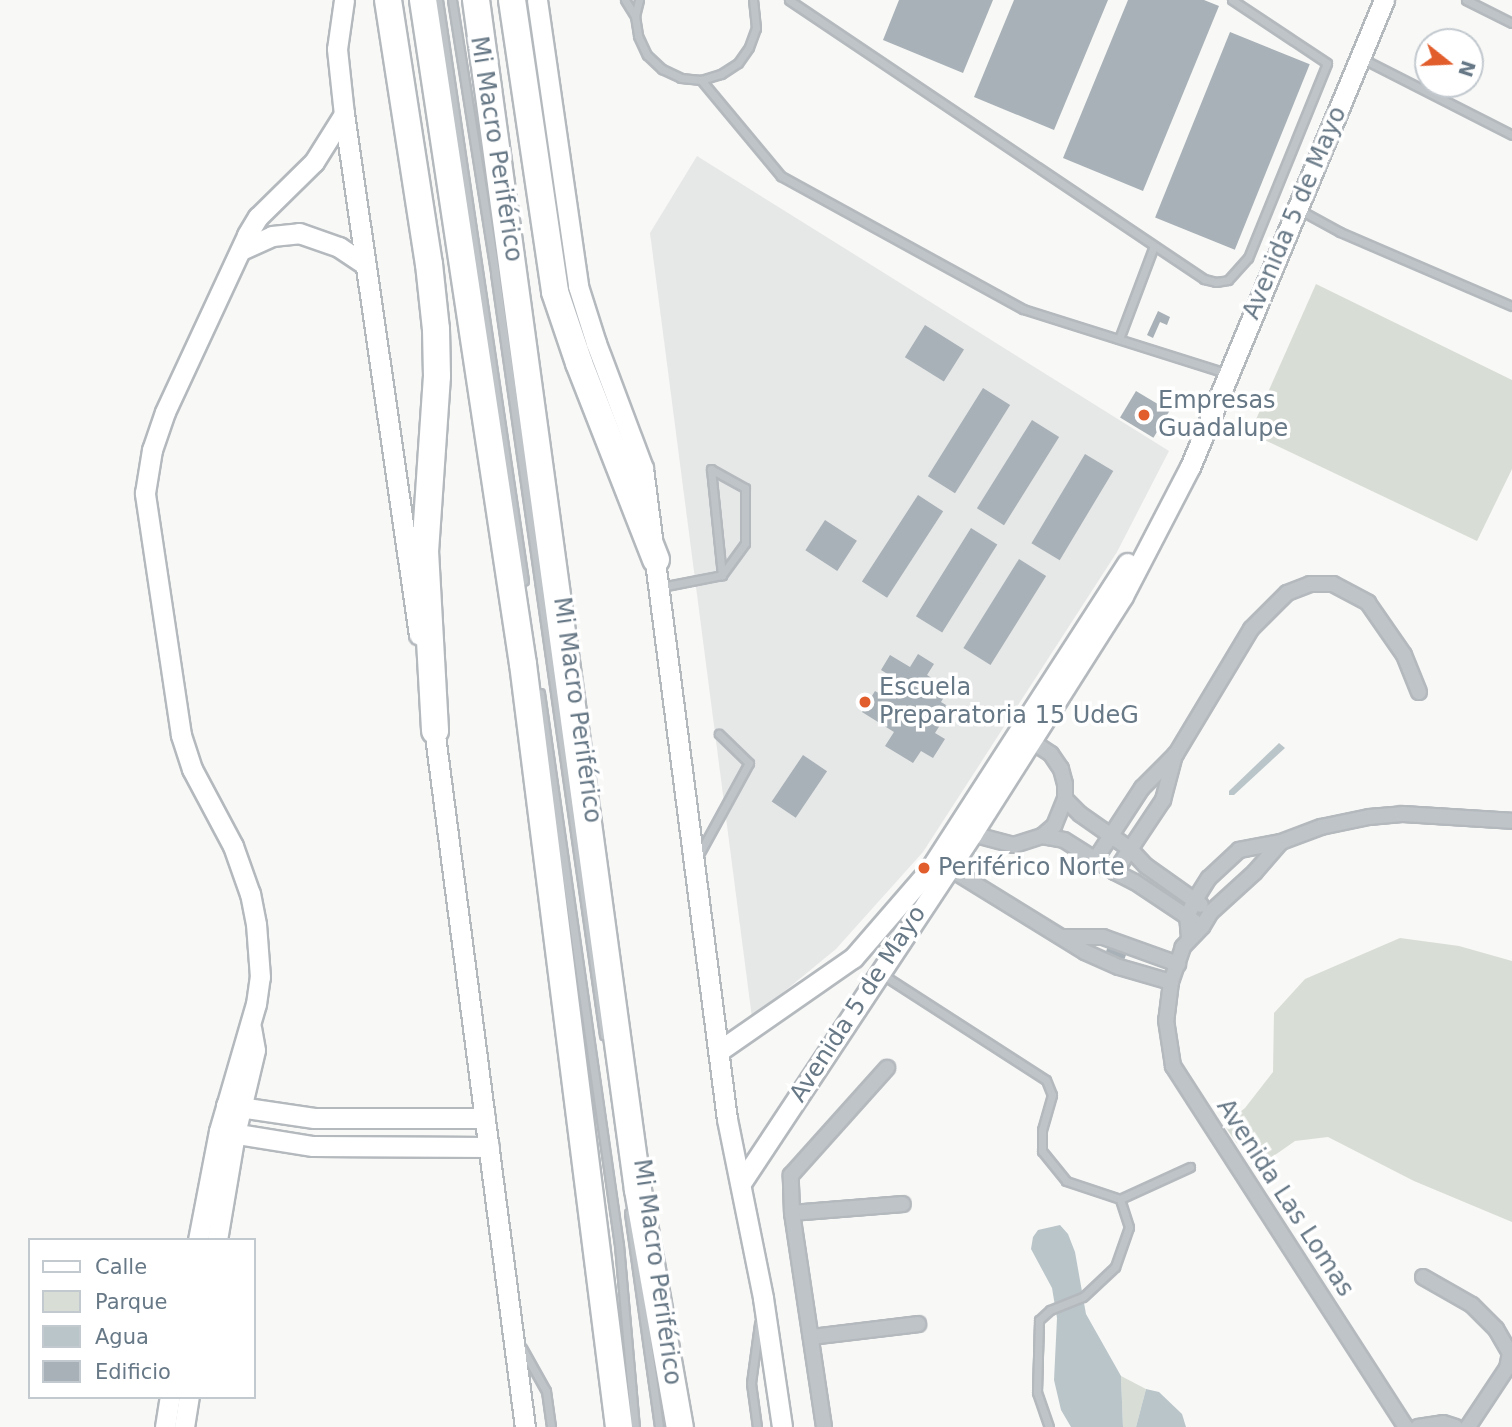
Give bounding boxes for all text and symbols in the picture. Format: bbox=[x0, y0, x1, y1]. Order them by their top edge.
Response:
north arrow bbox=[1414, 28, 1484, 98]
street label: Mi Macro Periférico bbox=[464, 34, 528, 264]
text: N bbox=[1454, 58, 1480, 80]
street label: Avenida 5 de Mayo bbox=[1237, 102, 1353, 324]
place label: Empresas Guadalupe bbox=[1158, 387, 1288, 443]
marker: Empresas Guadalupe bbox=[1136, 407, 1152, 423]
street label: Mi Macro Periférico bbox=[547, 595, 607, 825]
place label: Escuela Preparatoria 15 UdeG bbox=[879, 674, 1139, 730]
marker: Escuela Preparatoria 15 UdeG bbox=[857, 694, 873, 710]
place label: Periférico Norte bbox=[938, 854, 1125, 882]
marker: Periférico Norte bbox=[916, 860, 932, 876]
street label: Avenida 5 de Mayo bbox=[784, 900, 932, 1108]
street label: Avenida Las Lomas bbox=[1210, 1094, 1360, 1302]
street label: Mi Macro Periférico bbox=[627, 1157, 687, 1387]
legend bbox=[28, 1238, 256, 1399]
text: Calle bbox=[95, 1255, 147, 1279]
text: Parque bbox=[95, 1290, 167, 1314]
text: Agua bbox=[95, 1325, 149, 1349]
text: Edificio bbox=[95, 1360, 171, 1384]

